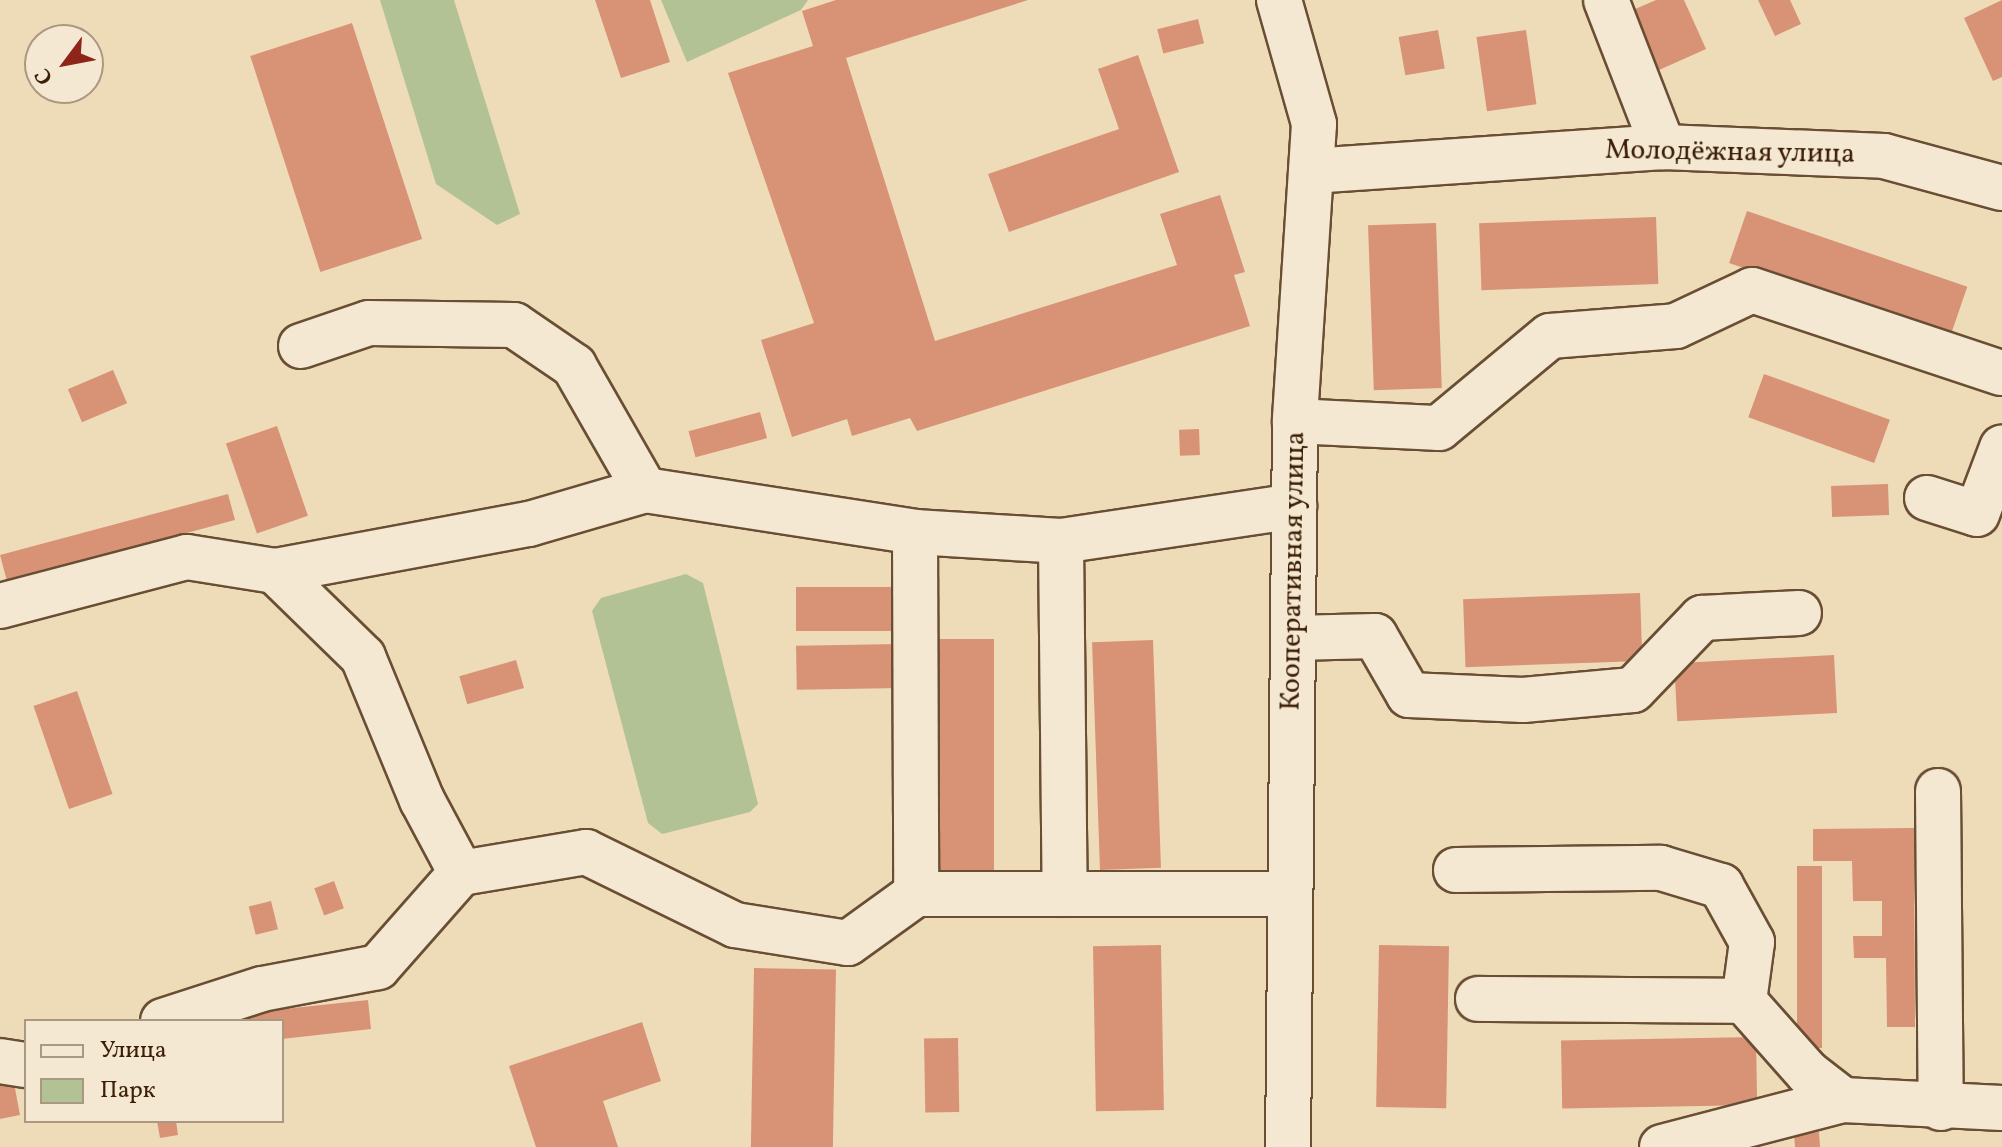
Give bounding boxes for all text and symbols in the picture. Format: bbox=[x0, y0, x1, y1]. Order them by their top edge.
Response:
north arrow bbox=[24, 24, 104, 104]
text: С bbox=[28, 62, 62, 90]
street label: Молодёжная улица bbox=[1604, 134, 1856, 172]
street label: Кооперативная улица bbox=[1275, 431, 1313, 711]
legend bbox=[24, 1019, 284, 1123]
text: Улица bbox=[100, 1034, 167, 1068]
text: Парк bbox=[100, 1074, 156, 1108]

